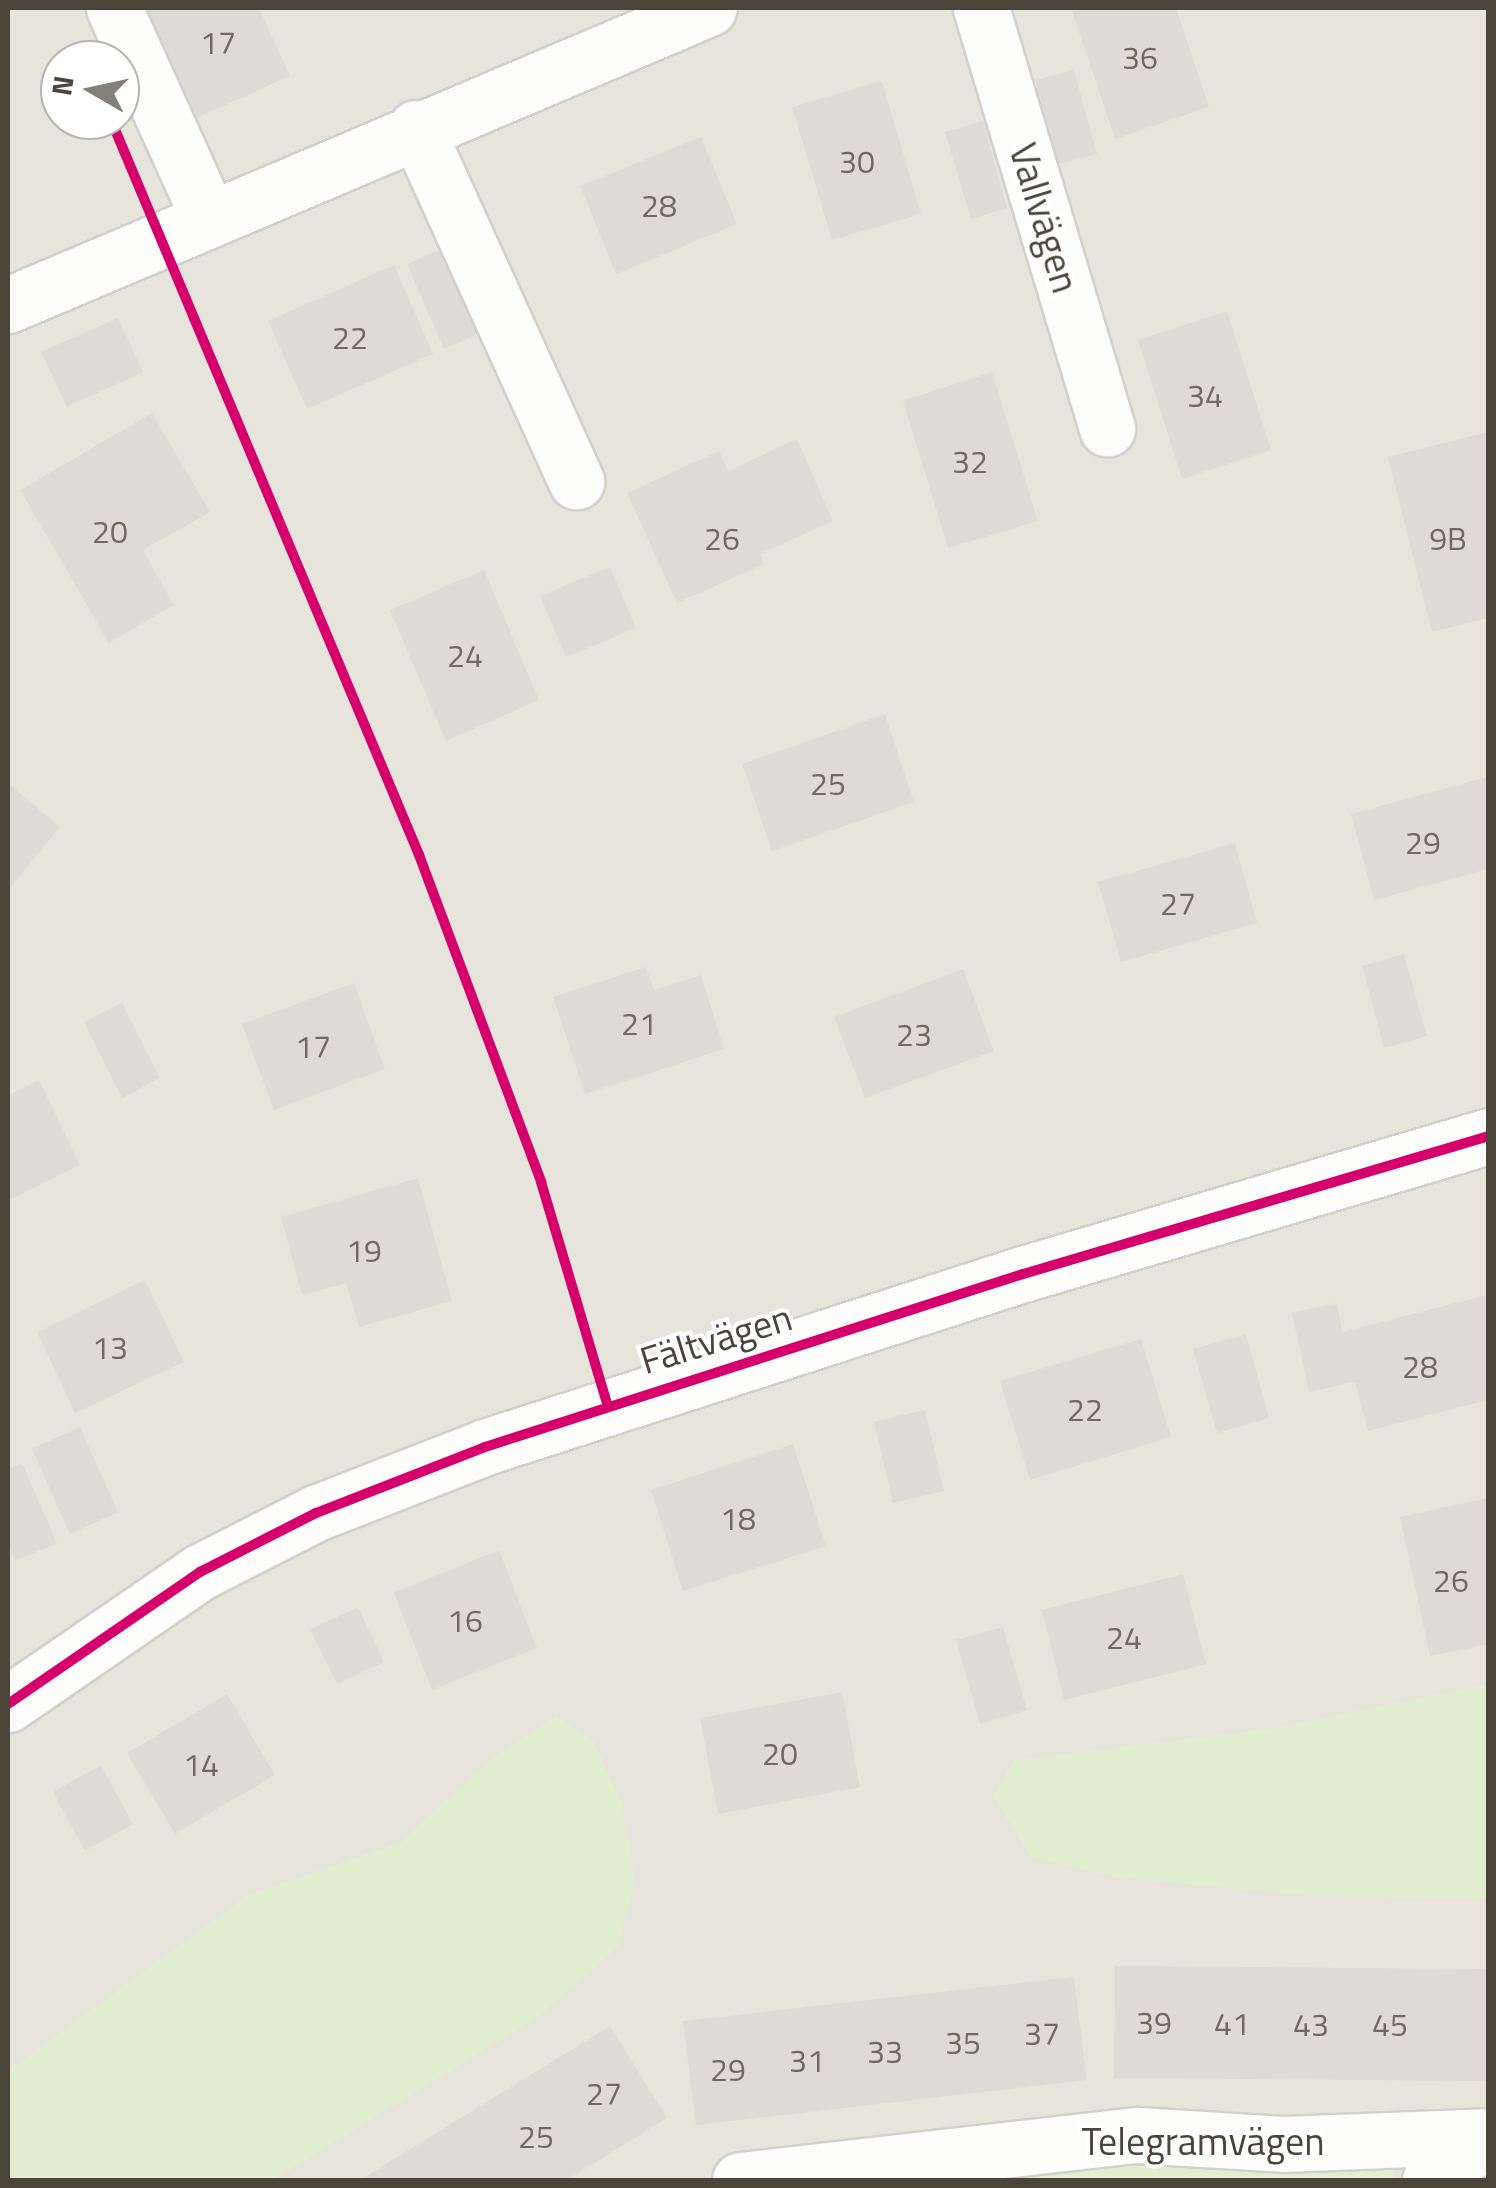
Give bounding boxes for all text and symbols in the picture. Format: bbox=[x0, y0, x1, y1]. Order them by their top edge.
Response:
house number: 17 bbox=[200, 23, 236, 61]
house number: 36 bbox=[1122, 38, 1158, 76]
north arrow bbox=[40, 40, 140, 140]
text: N bbox=[39, 73, 85, 98]
street label: Vallvägen bbox=[1000, 138, 1088, 298]
house number: 30 bbox=[839, 142, 875, 180]
house number: 28 bbox=[641, 186, 677, 224]
house number: 22 bbox=[332, 318, 368, 356]
house number: 34 bbox=[1187, 376, 1223, 414]
house number: 32 bbox=[952, 442, 988, 480]
house number: 20 bbox=[92, 512, 128, 550]
house number: 26 bbox=[704, 519, 740, 557]
house number: 9B bbox=[1429, 519, 1467, 557]
house number: 24 bbox=[447, 636, 483, 674]
house number: 25 bbox=[810, 764, 846, 802]
house number: 29 bbox=[1405, 823, 1441, 861]
house number: 27 bbox=[1160, 884, 1196, 922]
house number: 21 bbox=[621, 1004, 657, 1042]
house number: 23 bbox=[896, 1015, 932, 1053]
house number: 17 bbox=[295, 1027, 331, 1065]
house number: 19 bbox=[346, 1231, 382, 1269]
street label: Fältvägen bbox=[635, 1294, 797, 1384]
house number: 13 bbox=[92, 1328, 128, 1366]
house number: 28 bbox=[1402, 1347, 1438, 1385]
house number: 22 bbox=[1067, 1390, 1103, 1428]
house number: 18 bbox=[720, 1499, 756, 1537]
house number: 26 bbox=[1433, 1561, 1469, 1599]
house number: 16 bbox=[447, 1601, 483, 1639]
house number: 24 bbox=[1106, 1618, 1142, 1656]
house number: 20 bbox=[762, 1734, 798, 1772]
house number: 14 bbox=[183, 1745, 219, 1783]
house number: 39 bbox=[1136, 2003, 1172, 2041]
house number: 41 bbox=[1214, 2004, 1250, 2042]
house number: 43 bbox=[1293, 2005, 1329, 2043]
house number: 45 bbox=[1372, 2005, 1408, 2043]
house number: 37 bbox=[1024, 2014, 1060, 2052]
house number: 35 bbox=[945, 2023, 981, 2061]
house number: 33 bbox=[867, 2032, 903, 2070]
house number: 31 bbox=[789, 2041, 825, 2079]
house number: 29 bbox=[710, 2050, 746, 2088]
house number: 27 bbox=[586, 2074, 622, 2112]
house number: 25 bbox=[518, 2117, 554, 2155]
street label: Telegramvägen bbox=[1081, 2119, 1325, 2165]

